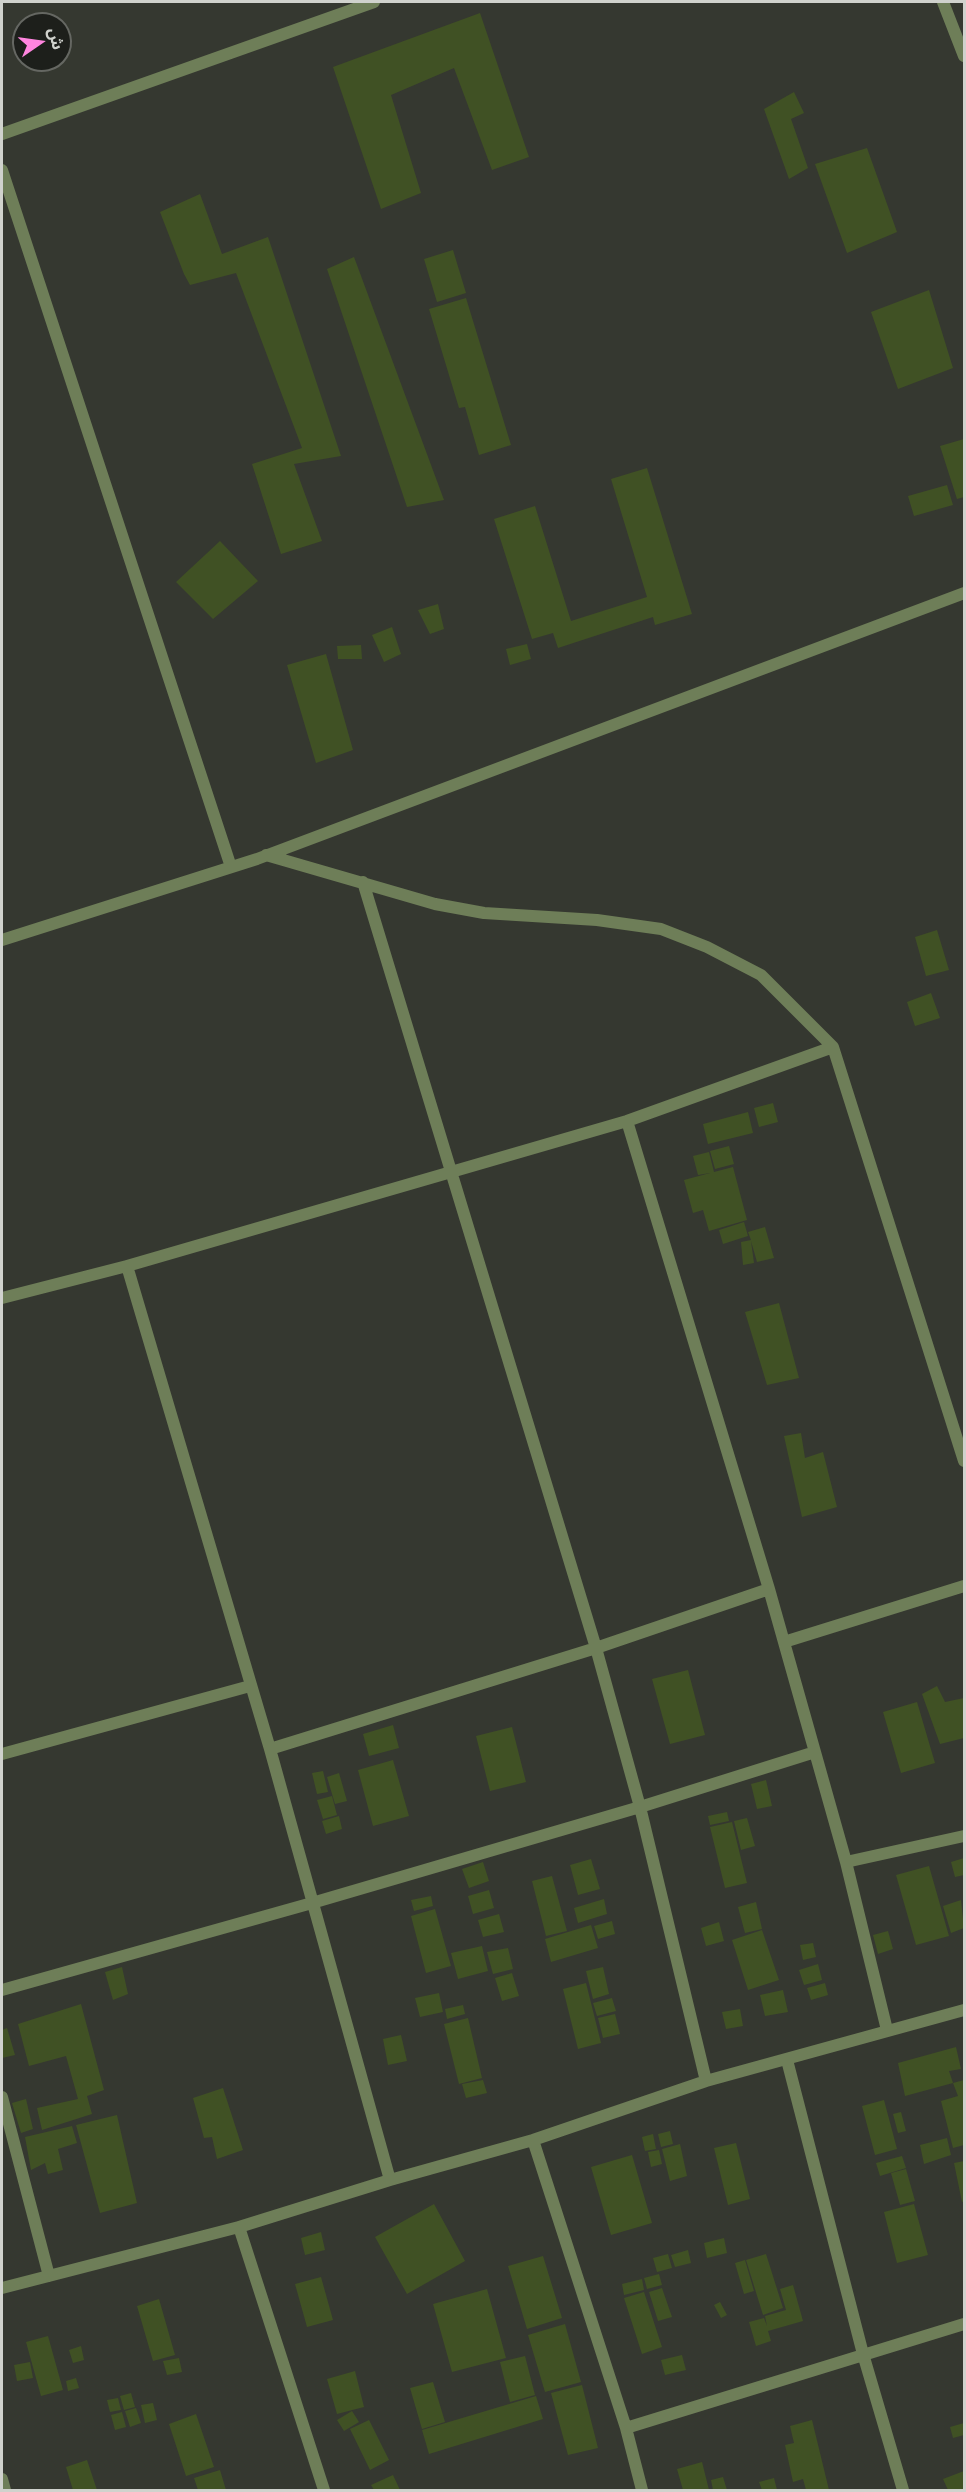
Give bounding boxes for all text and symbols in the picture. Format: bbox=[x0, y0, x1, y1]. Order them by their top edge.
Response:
north arrow bbox=[12, 12, 72, 72]
text: ش bbox=[43, 25, 72, 52]

